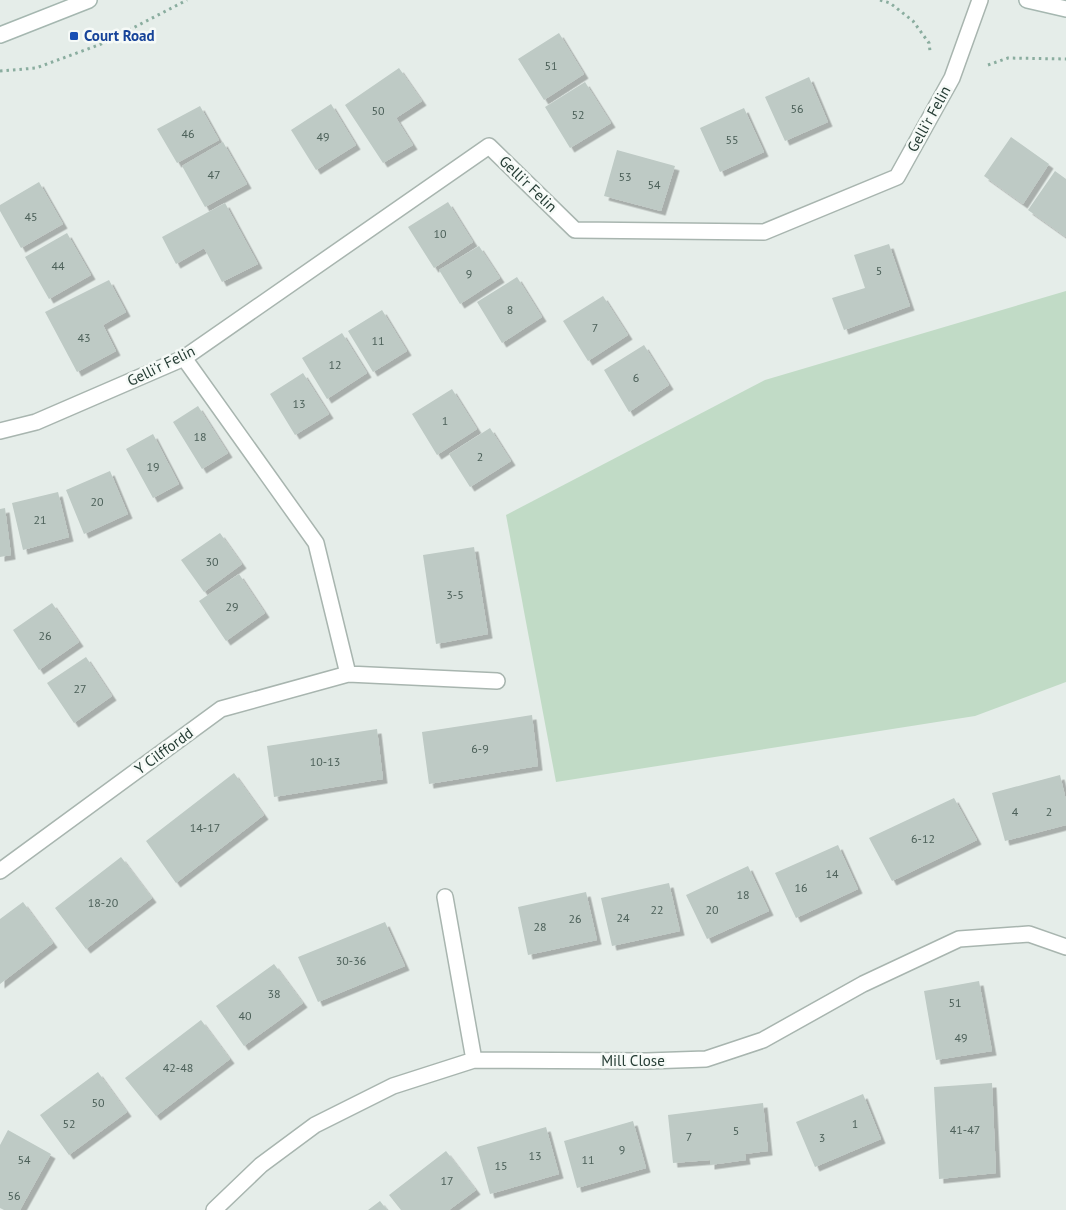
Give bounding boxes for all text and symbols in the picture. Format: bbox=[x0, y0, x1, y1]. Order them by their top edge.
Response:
place label: Court Road bbox=[84, 26, 155, 45]
marker: Court Road bbox=[68, 30, 80, 42]
house number: 51 bbox=[544, 58, 558, 73]
street label: Gelli'r Felin bbox=[903, 82, 955, 155]
house number: 56 bbox=[790, 101, 804, 116]
house number: 50 bbox=[371, 103, 385, 118]
house number: 52 bbox=[571, 107, 585, 122]
house number: 46 bbox=[181, 126, 195, 141]
house number: 49 bbox=[316, 129, 330, 144]
house number: 55 bbox=[725, 132, 739, 147]
street label: Gelli'r Felin bbox=[495, 151, 561, 216]
house number: 47 bbox=[207, 167, 221, 182]
house number: 53 bbox=[618, 169, 632, 184]
house number: 54 bbox=[647, 177, 661, 192]
house number: 45 bbox=[24, 209, 38, 224]
house number: 10 bbox=[433, 226, 447, 241]
house number: 44 bbox=[51, 258, 65, 273]
house number: 5 bbox=[876, 263, 882, 278]
house number: 9 bbox=[466, 266, 472, 281]
house number: 8 bbox=[507, 302, 513, 317]
house number: 7 bbox=[592, 320, 598, 335]
house number: 43 bbox=[77, 330, 91, 345]
house number: 11 bbox=[371, 333, 385, 348]
street label: Gelli'r Felin bbox=[124, 341, 198, 390]
house number: 12 bbox=[328, 357, 342, 372]
house number: 6 bbox=[633, 370, 639, 385]
house number: 13 bbox=[292, 396, 306, 411]
house number: 1 bbox=[442, 413, 448, 428]
house number: 18 bbox=[193, 429, 207, 444]
house number: 2 bbox=[477, 449, 483, 464]
house number: 19 bbox=[146, 459, 160, 474]
house number: 20 bbox=[90, 494, 104, 509]
house number: 21 bbox=[33, 512, 47, 527]
house number: 30 bbox=[205, 554, 219, 569]
house number: 3-5 bbox=[446, 587, 464, 602]
house number: 29 bbox=[225, 599, 239, 614]
house number: 26 bbox=[38, 628, 52, 643]
house number: 27 bbox=[73, 681, 87, 696]
street label: Y Cilffordd bbox=[131, 723, 197, 778]
house number: 6-9 bbox=[471, 741, 489, 756]
house number: 10-13 bbox=[310, 754, 340, 769]
house number: 4 bbox=[1012, 804, 1019, 819]
house number: 2 bbox=[1046, 804, 1052, 819]
house number: 14-17 bbox=[190, 820, 220, 835]
house number: 6-12 bbox=[911, 831, 935, 846]
house number: 14 bbox=[825, 866, 839, 881]
house number: 16 bbox=[794, 880, 808, 895]
house number: 18 bbox=[736, 887, 750, 902]
house number: 18-20 bbox=[88, 895, 119, 910]
house number: 22 bbox=[650, 902, 664, 917]
house number: 20 bbox=[705, 902, 719, 917]
house number: 24 bbox=[616, 910, 630, 925]
house number: 26 bbox=[568, 911, 582, 926]
house number: 28 bbox=[533, 919, 547, 934]
house number: 30-36 bbox=[336, 953, 366, 968]
house number: 38 bbox=[267, 986, 281, 1001]
house number: 51 bbox=[948, 995, 962, 1010]
house number: 40 bbox=[238, 1008, 252, 1023]
house number: 49 bbox=[954, 1030, 968, 1045]
street label: Mill Close bbox=[601, 1051, 665, 1070]
house number: 42-48 bbox=[163, 1060, 193, 1075]
house number: 50 bbox=[91, 1095, 105, 1110]
house number: 52 bbox=[62, 1116, 76, 1131]
house number: 1 bbox=[852, 1116, 858, 1131]
house number: 41-47 bbox=[950, 1122, 980, 1137]
house number: 5 bbox=[733, 1123, 739, 1138]
house number: 7 bbox=[686, 1129, 692, 1144]
house number: 3 bbox=[819, 1130, 825, 1145]
house number: 9 bbox=[619, 1142, 625, 1157]
house number: 13 bbox=[528, 1148, 542, 1163]
house number: 54 bbox=[17, 1152, 31, 1167]
house number: 11 bbox=[581, 1152, 595, 1167]
house number: 15 bbox=[494, 1158, 508, 1173]
house number: 17 bbox=[440, 1173, 454, 1188]
house number: 56 bbox=[7, 1188, 21, 1203]

